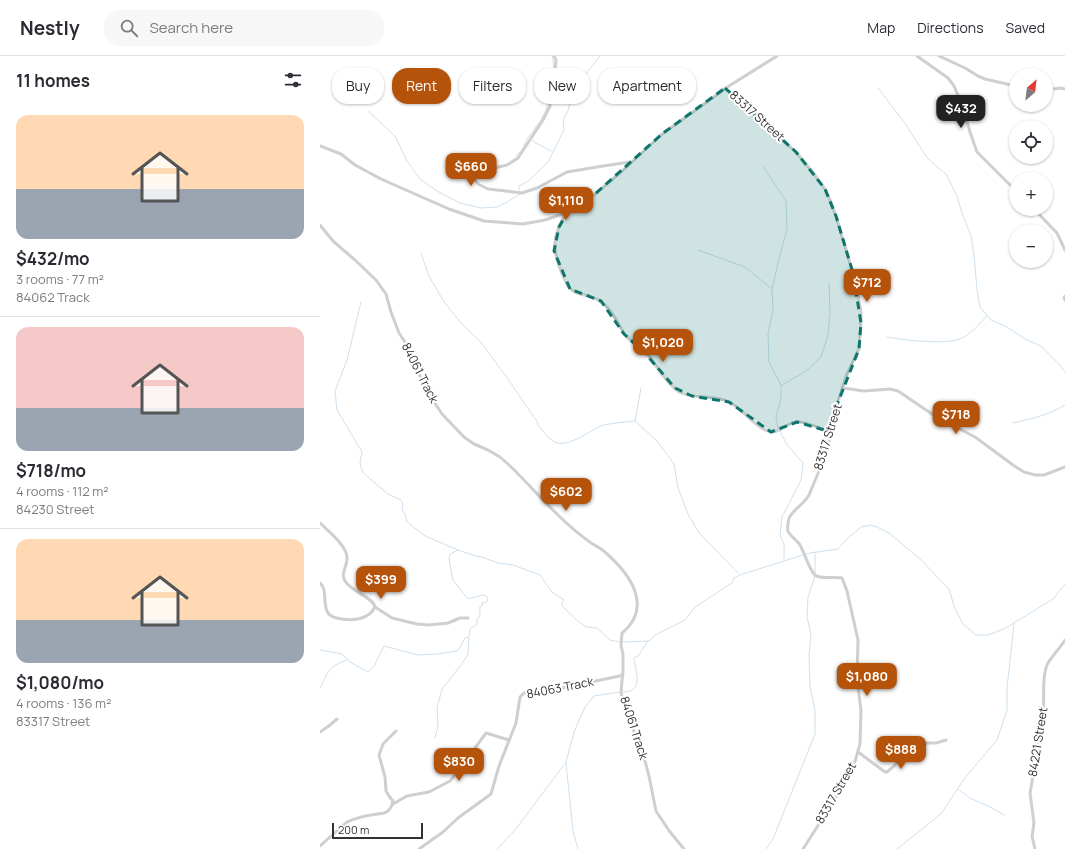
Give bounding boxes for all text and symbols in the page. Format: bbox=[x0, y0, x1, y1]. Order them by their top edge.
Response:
search box bbox=[104, 10, 384, 46]
text: Nestly bbox=[20, 15, 80, 41]
icon: search bbox=[118, 17, 140, 39]
text: Search here bbox=[150, 17, 233, 38]
text: Map bbox=[867, 18, 895, 37]
text: Directions bbox=[917, 18, 984, 37]
text: Saved bbox=[1006, 18, 1045, 37]
chip: Buy bbox=[332, 68, 384, 104]
chip: Rent bbox=[392, 68, 451, 104]
chip: Filters bbox=[459, 68, 526, 104]
chip: New bbox=[534, 68, 590, 104]
chip: Apartment bbox=[598, 68, 696, 104]
north arrow bbox=[1009, 68, 1053, 112]
map controls bbox=[1009, 68, 1053, 268]
text: 11 homes bbox=[16, 69, 90, 92]
icon: filters bbox=[282, 69, 304, 91]
street label: 83317 Street bbox=[726, 86, 789, 145]
pin: $432 bbox=[937, 95, 985, 129]
text: $432 bbox=[945, 99, 977, 117]
button: locate bbox=[1009, 120, 1053, 164]
icon: home bbox=[124, 141, 196, 213]
pin: $660 bbox=[447, 153, 495, 187]
text: $660 bbox=[455, 157, 487, 175]
button: + bbox=[1009, 172, 1053, 216]
pin: $1,110 bbox=[533, 187, 599, 221]
text: $1,110 bbox=[548, 191, 584, 209]
button: − bbox=[1009, 224, 1053, 268]
text: $432/mo bbox=[16, 247, 90, 270]
pin: $712 bbox=[843, 269, 891, 303]
text: 3 rooms · 77 m² bbox=[16, 270, 104, 288]
text: $712 bbox=[853, 273, 881, 291]
text: 84062 Track bbox=[16, 288, 90, 306]
pin: $1,020 bbox=[630, 329, 696, 363]
text: $1,020 bbox=[642, 333, 684, 351]
street label: 84061 Track bbox=[398, 340, 443, 407]
icon: home bbox=[124, 353, 196, 425]
street label: 83317 Street bbox=[809, 401, 846, 472]
pin: $718 bbox=[932, 401, 980, 435]
text: $718 bbox=[942, 405, 970, 423]
text: $718/mo bbox=[16, 459, 86, 482]
pin: $602 bbox=[542, 478, 590, 512]
text: 4 rooms · 112 m² bbox=[16, 482, 109, 500]
text: $602 bbox=[550, 482, 582, 500]
text: 84230 Street bbox=[16, 500, 95, 518]
icon: home bbox=[124, 565, 196, 637]
pin: $399 bbox=[357, 566, 405, 600]
text: $399 bbox=[365, 570, 397, 588]
pin: $1,080 bbox=[834, 663, 900, 697]
text: $1,080 bbox=[846, 667, 888, 685]
text: $1,080/mo bbox=[16, 671, 104, 694]
street label: 84063 Track bbox=[525, 673, 596, 702]
text: 4 rooms · 136 m² bbox=[16, 694, 111, 712]
street label: 84061 Track bbox=[616, 694, 653, 763]
street label: 84221 Street bbox=[1024, 706, 1051, 778]
text: 83317 Street bbox=[16, 712, 90, 730]
pin: $888 bbox=[877, 736, 925, 770]
text: $888 bbox=[885, 740, 917, 758]
pin: $830 bbox=[435, 748, 483, 782]
text: $830 bbox=[443, 752, 475, 770]
street label: 83317 Street bbox=[811, 759, 860, 827]
scale bar bbox=[332, 821, 423, 840]
text: 200 m bbox=[338, 822, 369, 837]

